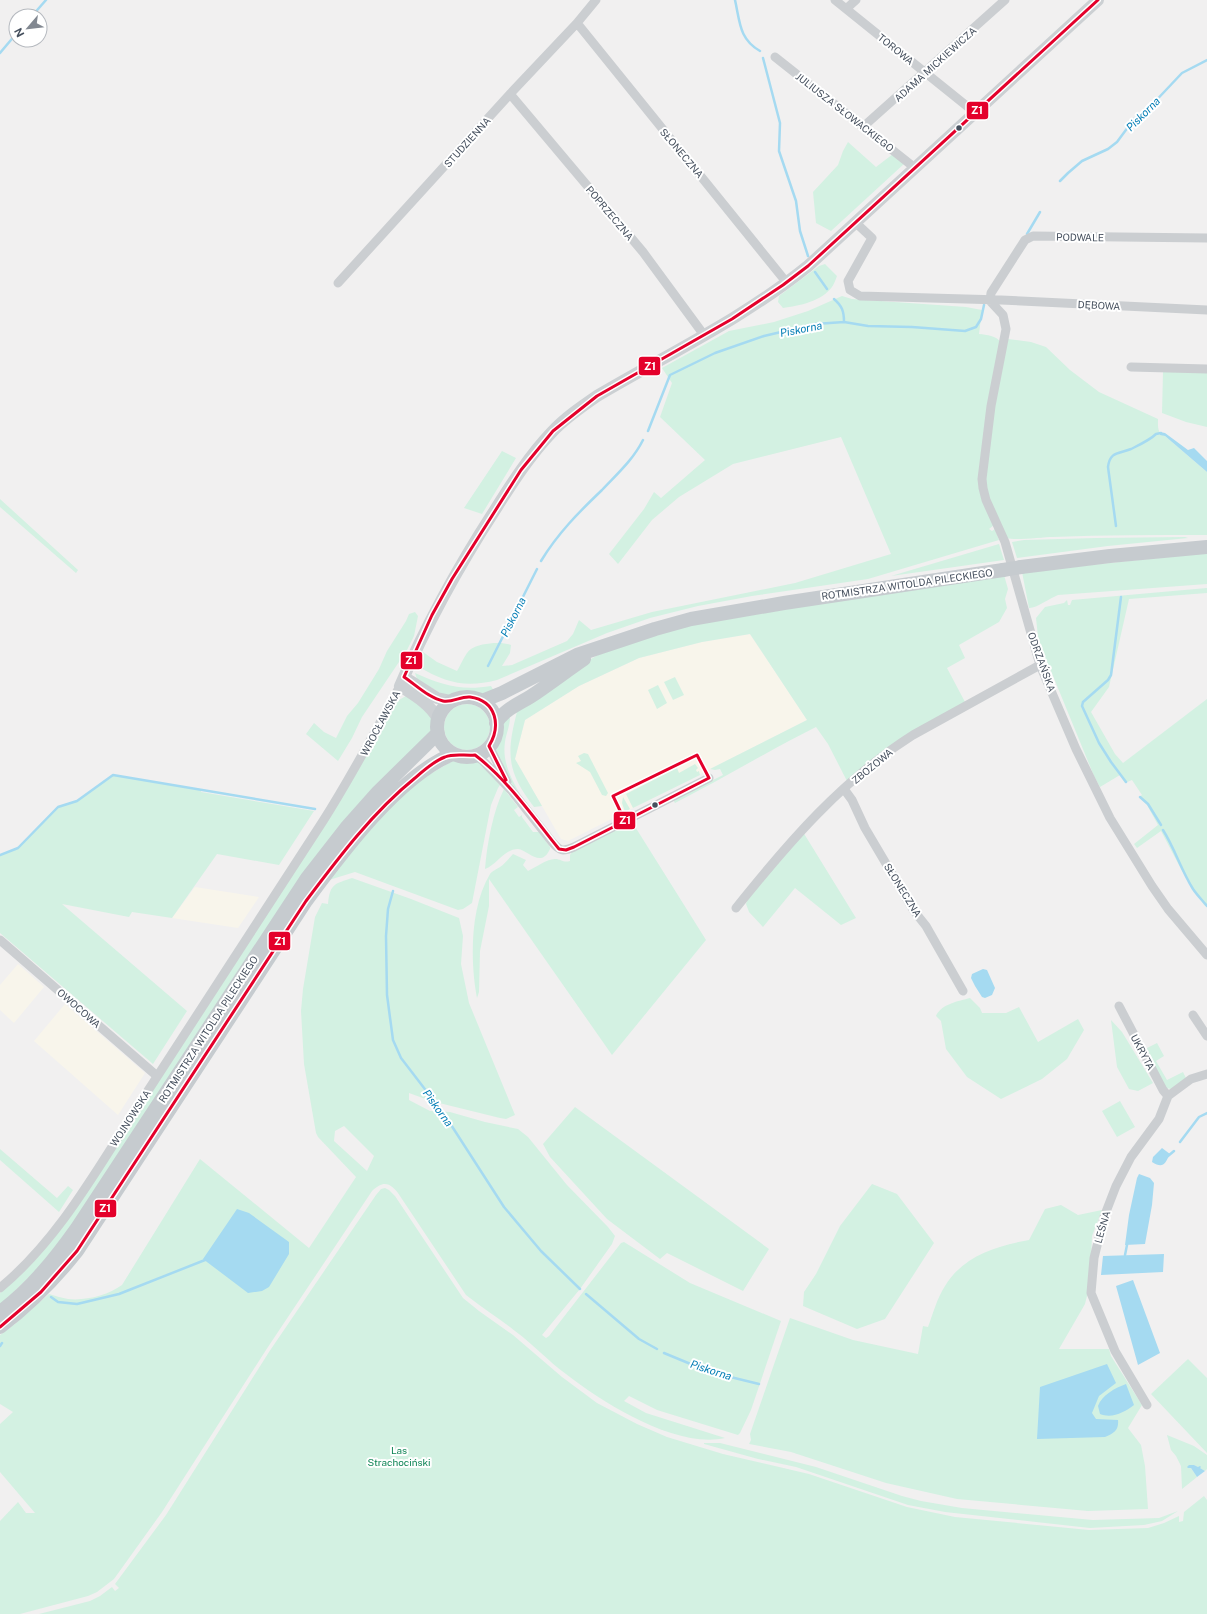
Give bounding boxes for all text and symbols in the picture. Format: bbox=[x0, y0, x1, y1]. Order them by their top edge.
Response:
north arrow bbox=[8, 8, 48, 48]
street label: ADAMA MICKIEWICZA bbox=[891, 24, 979, 104]
text: N bbox=[12, 26, 26, 39]
street label: TOROWA bbox=[876, 31, 916, 67]
street label: JULIUSZA SŁOWACKIEGO bbox=[794, 70, 896, 154]
water label: Piskorna bbox=[1124, 95, 1162, 133]
line badge: Z1 bbox=[966, 101, 989, 120]
text: Z1 bbox=[971, 104, 983, 116]
street label: STUDZIENNA bbox=[441, 114, 493, 170]
unlabelled marker bbox=[954, 123, 964, 133]
street label: SŁONECZNA bbox=[658, 126, 706, 180]
street label: POPRZECZNA bbox=[584, 183, 636, 243]
street label: PODWALE bbox=[1056, 231, 1104, 243]
street label: DĘBOWA bbox=[1077, 298, 1121, 312]
water label: Piskorna bbox=[779, 319, 823, 339]
line badge: Z1 bbox=[638, 356, 661, 376]
text: Z1 bbox=[644, 360, 656, 372]
street label: ROTMISTRZA WITOLDA PILECKIEGO bbox=[821, 566, 993, 602]
water label: Piskorna bbox=[498, 595, 528, 639]
street label: ODRZAŃSKA bbox=[1026, 630, 1058, 694]
line badge: Z1 bbox=[400, 651, 423, 670]
text: Z1 bbox=[405, 654, 417, 666]
street label: WROCŁAWSKA bbox=[358, 688, 402, 758]
street label: ZBOŻOWA bbox=[849, 746, 895, 786]
unlabelled marker bbox=[650, 800, 660, 810]
line badge: Z1 bbox=[613, 811, 636, 830]
text: Z1 bbox=[619, 814, 631, 826]
street label: SŁONECZNA bbox=[882, 861, 924, 919]
line badge: Z1 bbox=[268, 931, 291, 951]
text: Z1 bbox=[274, 935, 286, 947]
street label: ROTMISTRZA WITOLDA PILECKIEGO bbox=[156, 953, 260, 1105]
street label: OWOCOWA bbox=[55, 986, 103, 1030]
street label: UKRYTA bbox=[1129, 1032, 1157, 1072]
street label: WOJNOWSKA bbox=[107, 1087, 153, 1149]
water label: Piskorna bbox=[421, 1087, 455, 1129]
line badge: Z1 bbox=[94, 1199, 117, 1218]
text: Z1 bbox=[99, 1202, 111, 1214]
street label: LEŚNA bbox=[1092, 1209, 1112, 1245]
water label: Piskorna bbox=[689, 1358, 733, 1382]
park label: Las Strachociński bbox=[367, 1444, 431, 1468]

